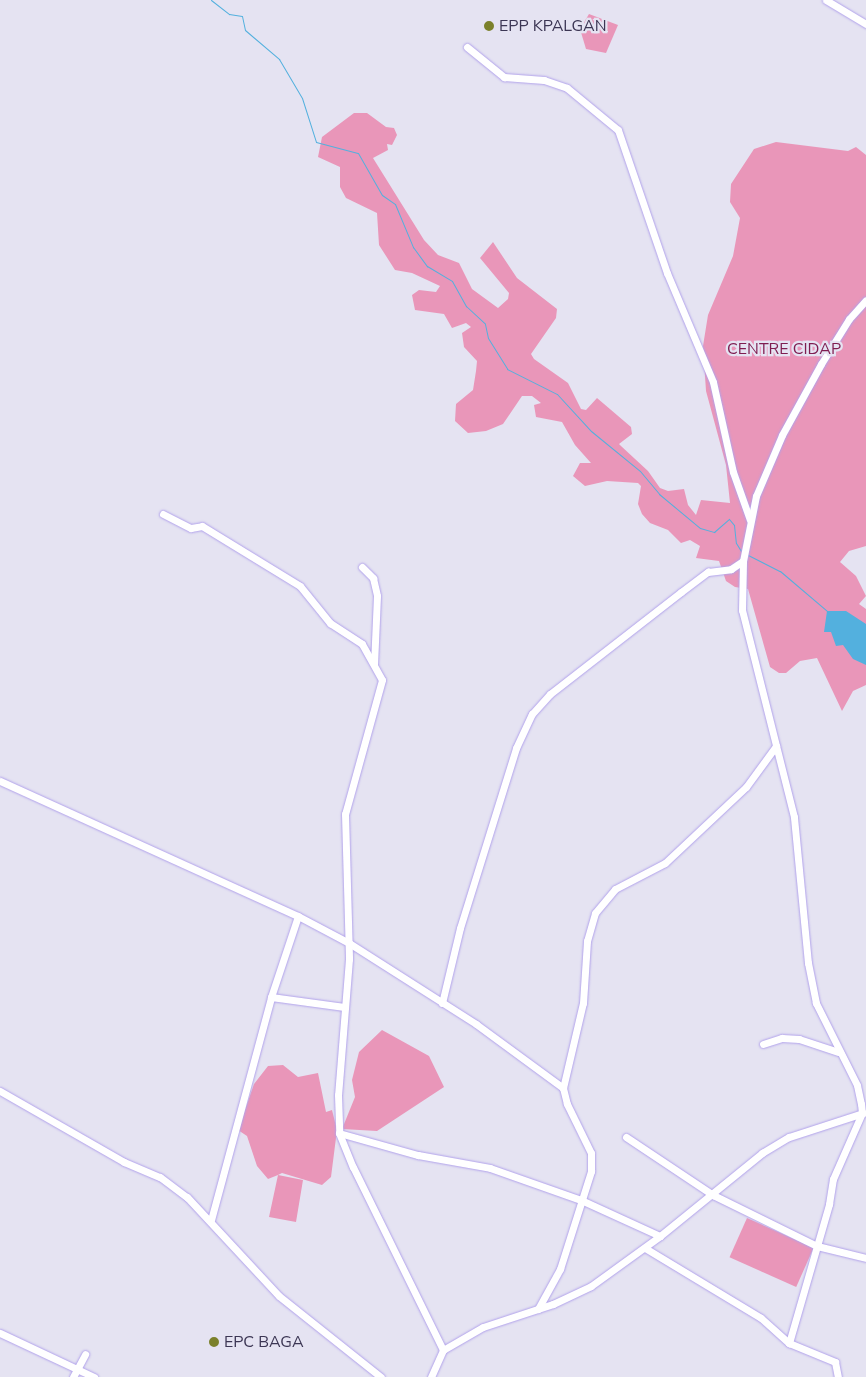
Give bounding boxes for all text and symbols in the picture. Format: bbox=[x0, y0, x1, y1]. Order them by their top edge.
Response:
place label: EPP KPALGAN bbox=[499, 16, 607, 36]
marker: EPP KPALGAN bbox=[483, 20, 495, 32]
park label: CENTRE CIDAP bbox=[727, 339, 841, 359]
place label: EPC BAGA bbox=[224, 1332, 304, 1352]
marker: EPC BAGA bbox=[208, 1336, 220, 1348]

